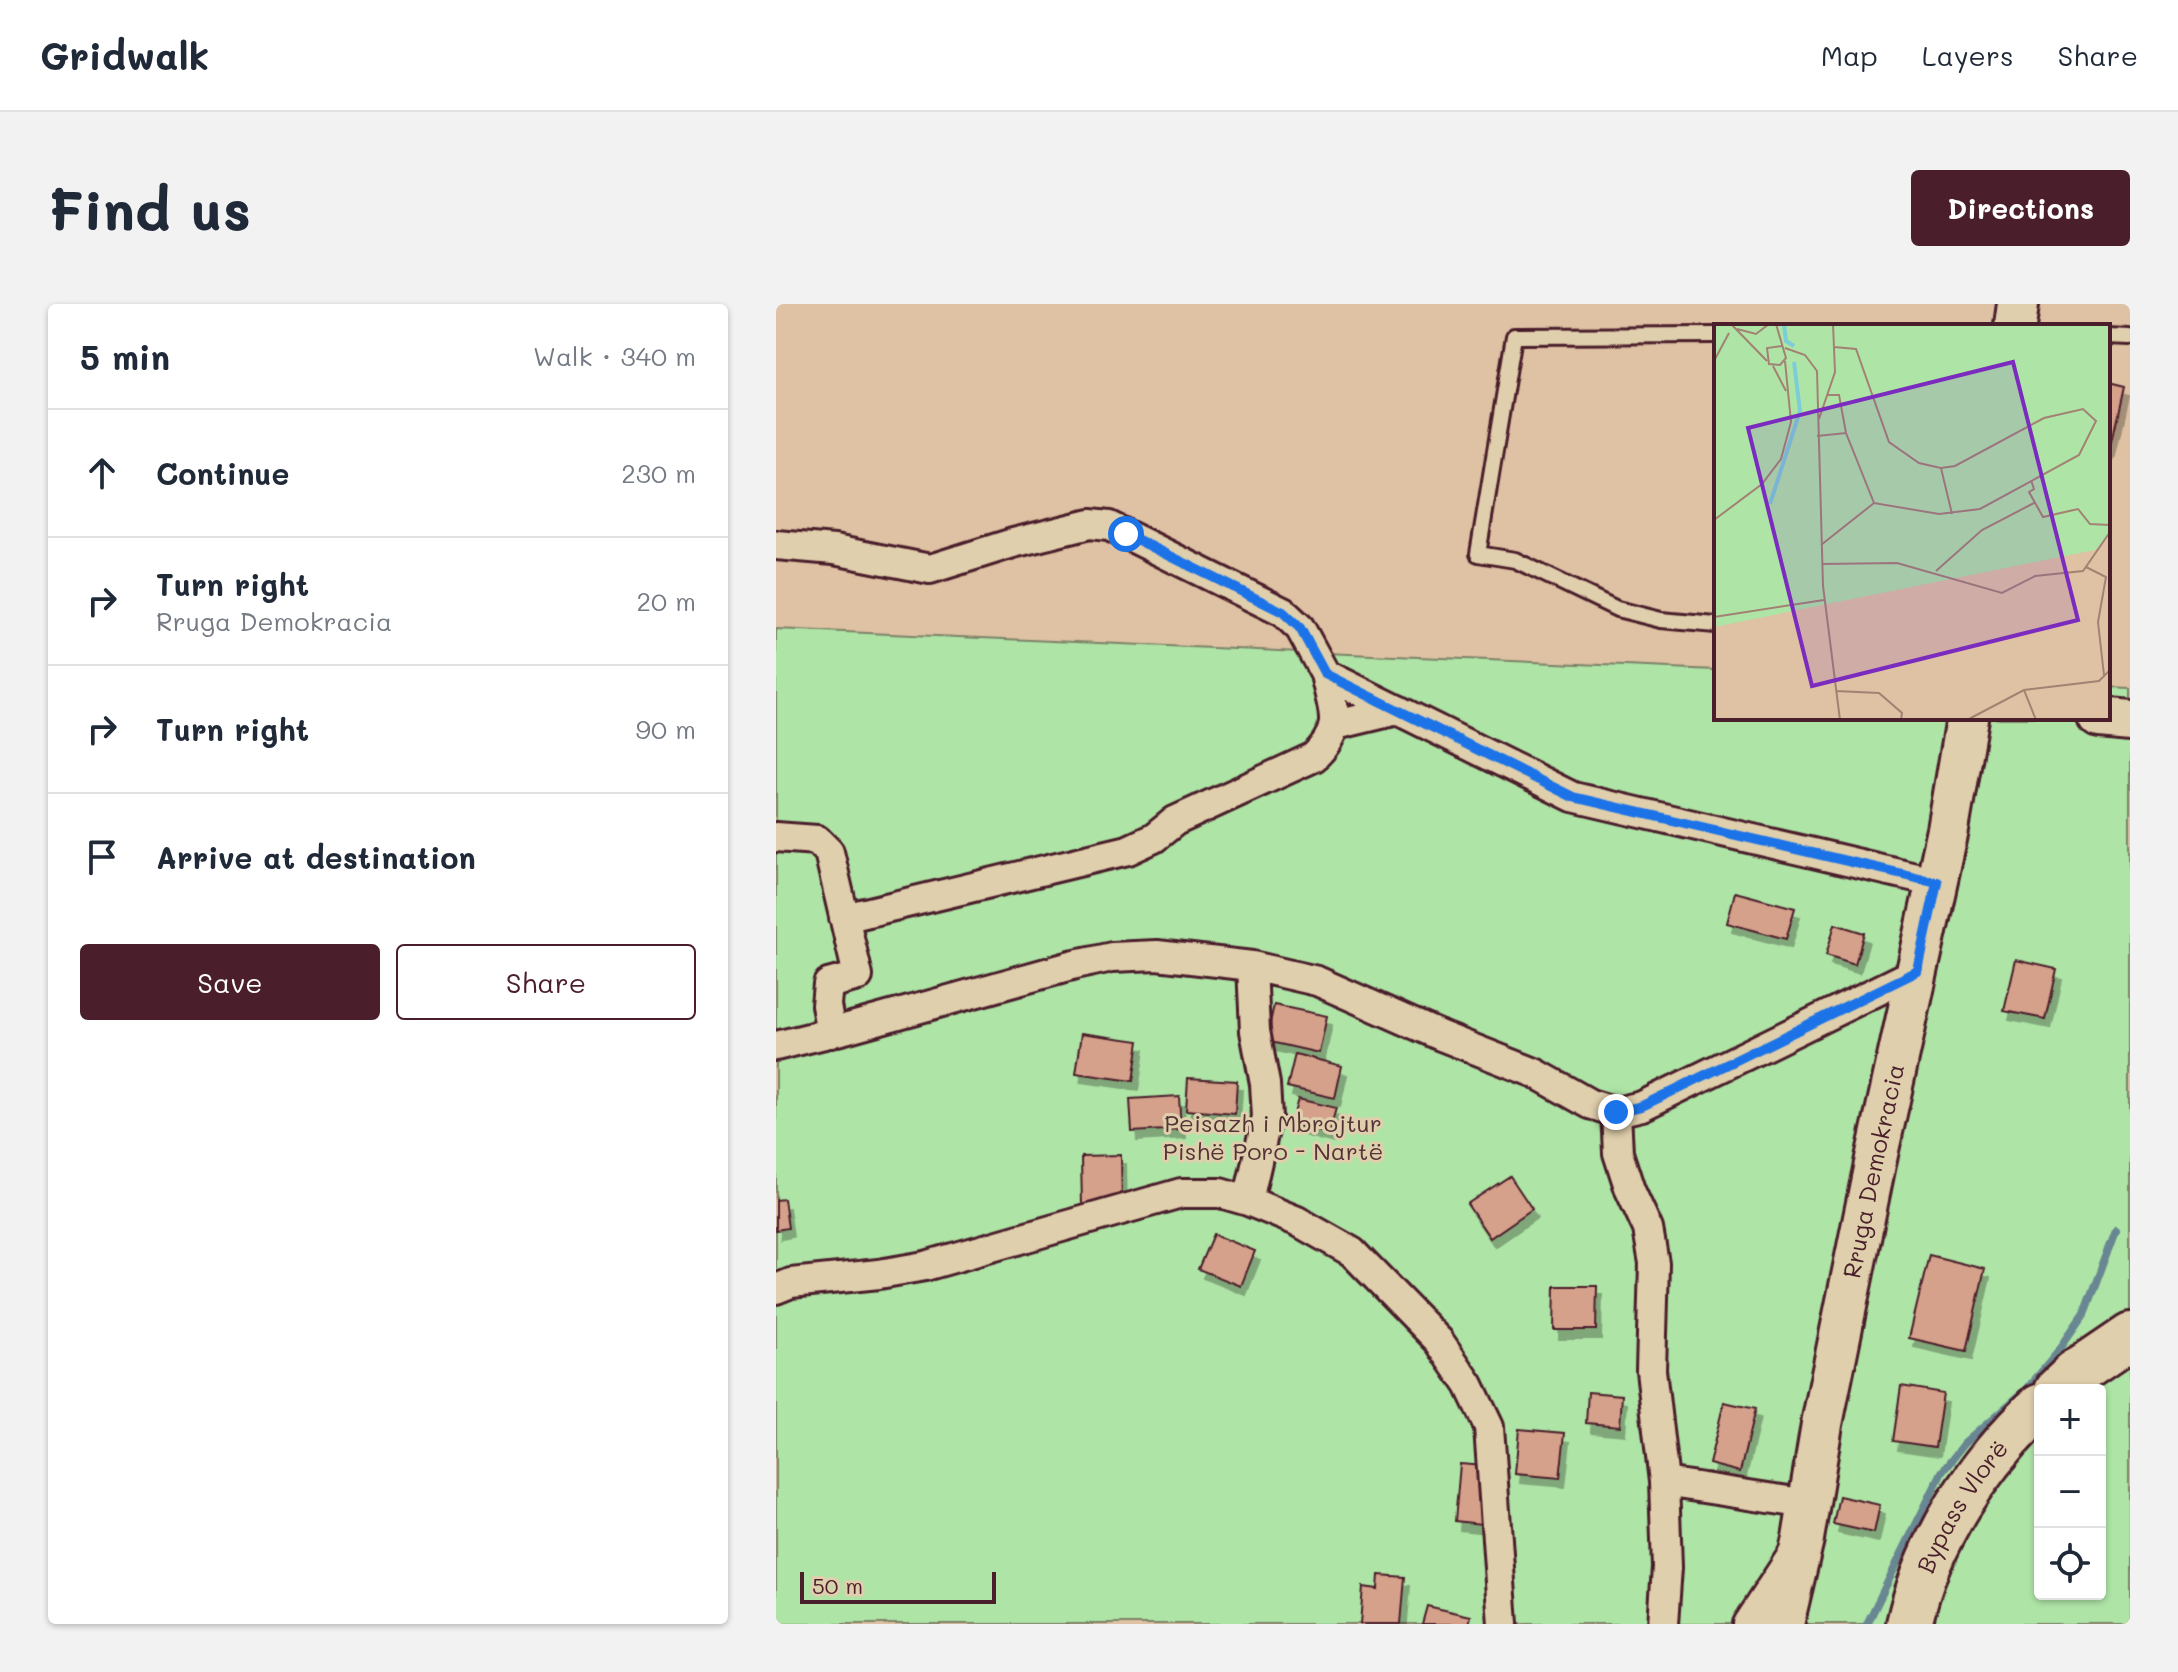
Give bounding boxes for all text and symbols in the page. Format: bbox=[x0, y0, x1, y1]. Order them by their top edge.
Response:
text: Gridwalk bbox=[40, 30, 209, 80]
text: Map bbox=[1821, 37, 1878, 73]
text: Layers bbox=[1922, 37, 2014, 73]
text: Share bbox=[2058, 37, 2138, 73]
button: Directions bbox=[1911, 170, 2130, 246]
text: Find us bbox=[48, 172, 251, 245]
inset map bbox=[1714, 324, 2110, 720]
text: 5 min bbox=[80, 334, 170, 379]
text: Walk · 340 m bbox=[533, 339, 696, 373]
icon: ahead bbox=[80, 451, 124, 495]
text: Continue bbox=[156, 453, 289, 493]
text: 230 m bbox=[621, 456, 696, 490]
route start bbox=[1108, 516, 1144, 552]
text: Turn right bbox=[156, 564, 309, 604]
icon: right bbox=[80, 579, 124, 623]
text: 20 m bbox=[636, 584, 696, 618]
text: Rruga Demokracia bbox=[156, 604, 392, 638]
icon: right bbox=[80, 707, 124, 751]
text: Turn right bbox=[156, 709, 309, 749]
text: 90 m bbox=[636, 712, 696, 746]
icon: arrive bbox=[80, 835, 124, 879]
text: Arrive at destination bbox=[156, 837, 476, 877]
button: Save bbox=[80, 944, 380, 1020]
button: Share bbox=[396, 944, 696, 1020]
street label: Rruga Demokracia bbox=[1835, 1061, 1910, 1281]
route end bbox=[1598, 1094, 1634, 1130]
park label: Peisazh i Mbrojtur Pishë Poro - Nartë bbox=[1163, 1107, 1383, 1166]
map controls bbox=[2034, 1384, 2106, 1600]
button: + bbox=[2034, 1384, 2106, 1456]
street label: Bypass Vlorë bbox=[1909, 1433, 2014, 1577]
button: − bbox=[2034, 1456, 2106, 1528]
button: locate bbox=[2034, 1528, 2106, 1600]
scale bar bbox=[800, 1568, 996, 1604]
text: 50 m bbox=[812, 1571, 863, 1600]

